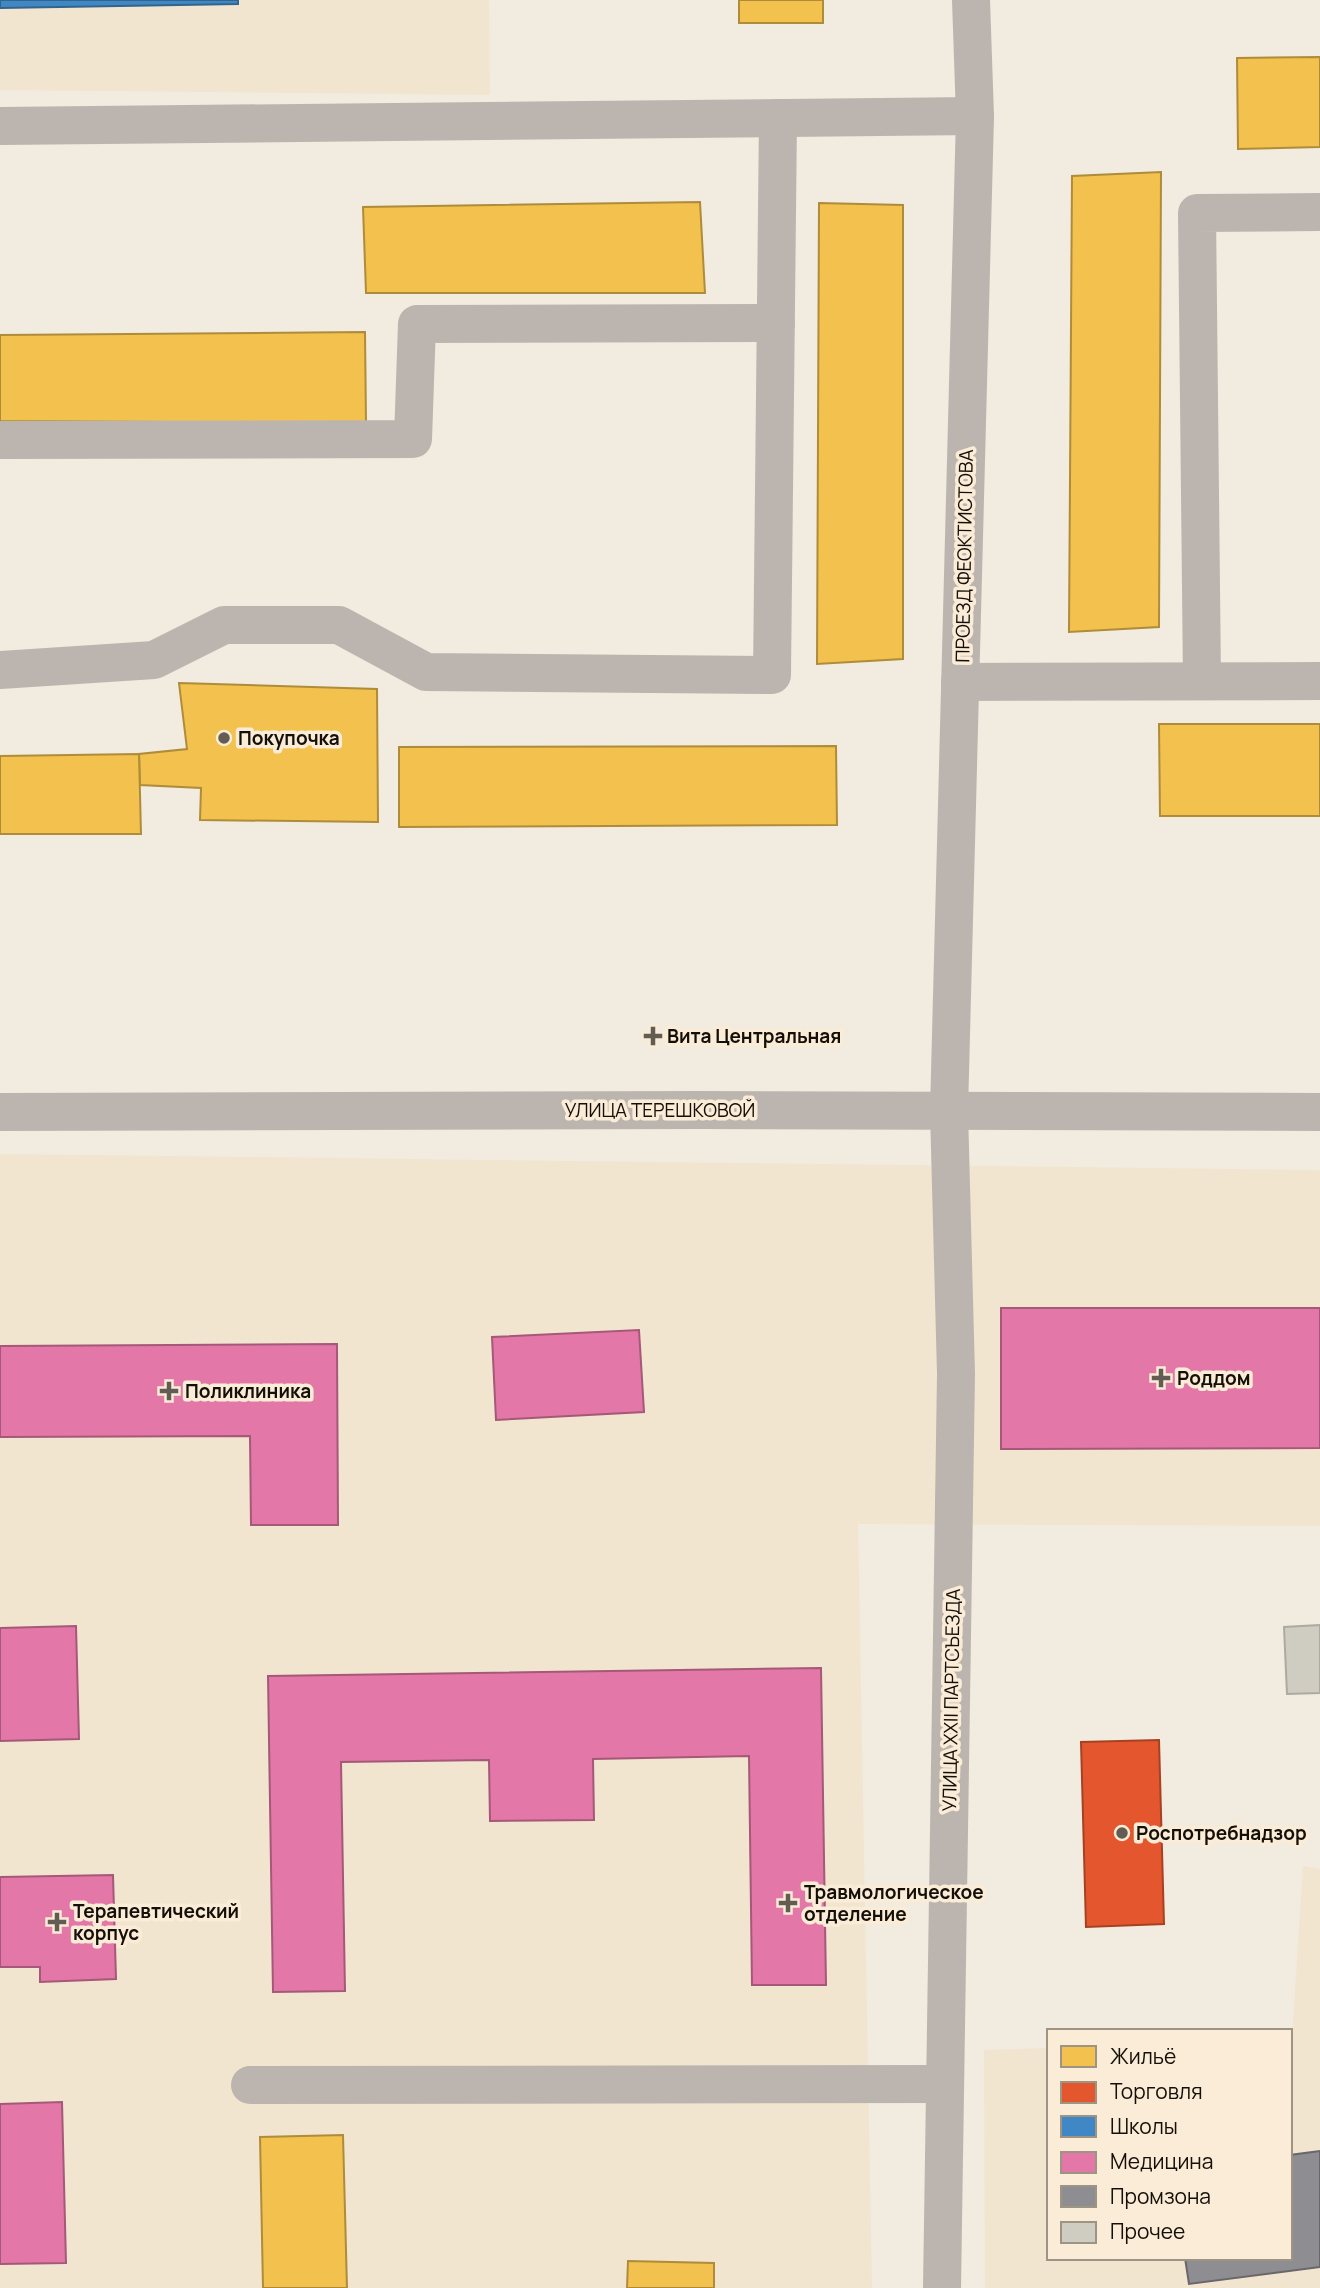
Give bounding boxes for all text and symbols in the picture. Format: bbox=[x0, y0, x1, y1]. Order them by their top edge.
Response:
street label: ПРОЕЗД ФЕОКТИСТОВА bbox=[949, 449, 979, 663]
place label: Покупочка bbox=[238, 725, 340, 751]
marker: Покупочка bbox=[216, 730, 232, 746]
place label: Вита Центральная bbox=[667, 1023, 841, 1049]
marker: Вита Центральная bbox=[645, 1028, 661, 1044]
street label: УЛИЦА ТЕРЕШКОВОЙ bbox=[565, 1097, 755, 1123]
place label: Роддом bbox=[1177, 1365, 1250, 1391]
marker: Роддом bbox=[1151, 1368, 1171, 1388]
place label: Поликлиника bbox=[185, 1378, 311, 1404]
marker: Поликлиника bbox=[159, 1381, 179, 1401]
street label: УЛИЦА XXII ПАРТСЪЕЗДА bbox=[936, 1588, 966, 1812]
place label: Роспотребнадзор bbox=[1136, 1820, 1307, 1846]
marker: Роспотребнадзор bbox=[1114, 1825, 1130, 1841]
place label: Травмологическое отделение bbox=[804, 1879, 984, 1927]
marker: Травмологическое отделение bbox=[778, 1893, 798, 1913]
place label: Терапевтический корпус bbox=[73, 1898, 239, 1946]
marker: Терапевтический корпус bbox=[47, 1912, 67, 1932]
legend bbox=[1047, 2029, 1292, 2260]
text: Жильё bbox=[1110, 2042, 1176, 2070]
text: Торговля bbox=[1110, 2077, 1203, 2105]
text: Школы bbox=[1110, 2112, 1178, 2140]
text: Медицина bbox=[1110, 2147, 1213, 2175]
text: Промзона bbox=[1110, 2182, 1211, 2210]
text: Прочее bbox=[1110, 2217, 1185, 2245]

